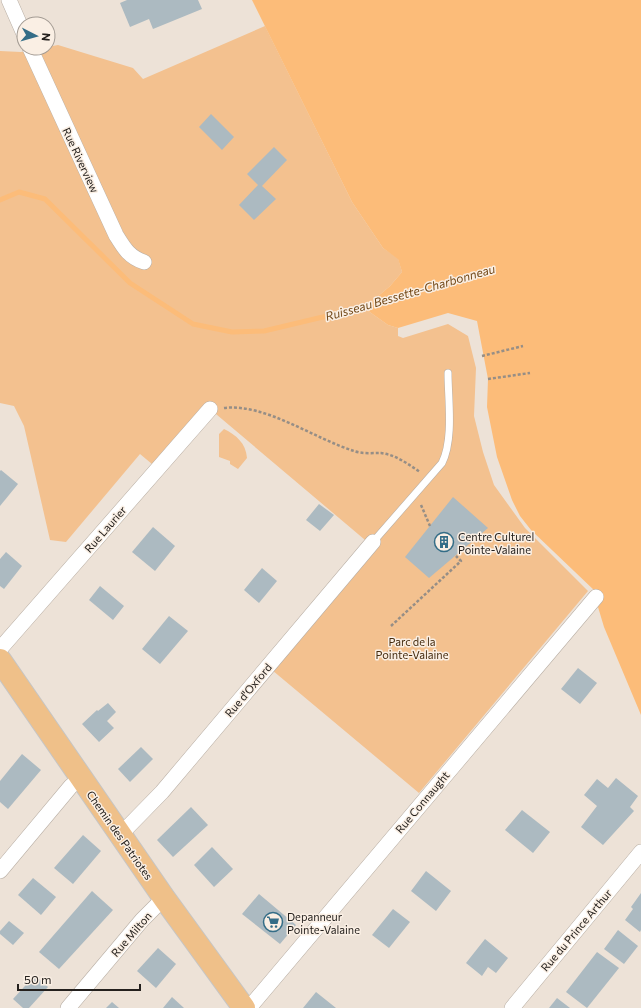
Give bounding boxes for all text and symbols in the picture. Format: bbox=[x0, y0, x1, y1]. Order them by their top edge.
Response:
north arrow bbox=[16, 16, 56, 56]
text: N bbox=[40, 32, 53, 42]
street label: Rue Riverview bbox=[60, 125, 102, 195]
water label: Ruisseau Bessette-Charbonneau bbox=[323, 261, 497, 323]
street label: Rue Laurier bbox=[81, 503, 129, 555]
place label: Centre Culturel Pointe-Valaine bbox=[458, 530, 534, 556]
building icon: Centre Culturel Pointe-Valaine bbox=[433, 531, 455, 553]
park label: Parc de la Pointe-Valaine bbox=[376, 635, 449, 661]
street label: Rue d'Oxford bbox=[222, 661, 274, 719]
street label: Rue Connaught bbox=[392, 768, 452, 836]
street label: Chemin des Patriotes bbox=[84, 788, 156, 882]
street label: Rue du Prince Arthur bbox=[538, 886, 614, 974]
street label: Rue Milton bbox=[108, 909, 154, 959]
place label: Depanneur Pointe-Valaine bbox=[287, 910, 360, 936]
supermarket icon: Depanneur Pointe-Valaine bbox=[262, 911, 284, 933]
scale bar bbox=[18, 966, 140, 992]
text: 50 m bbox=[24, 972, 52, 986]

